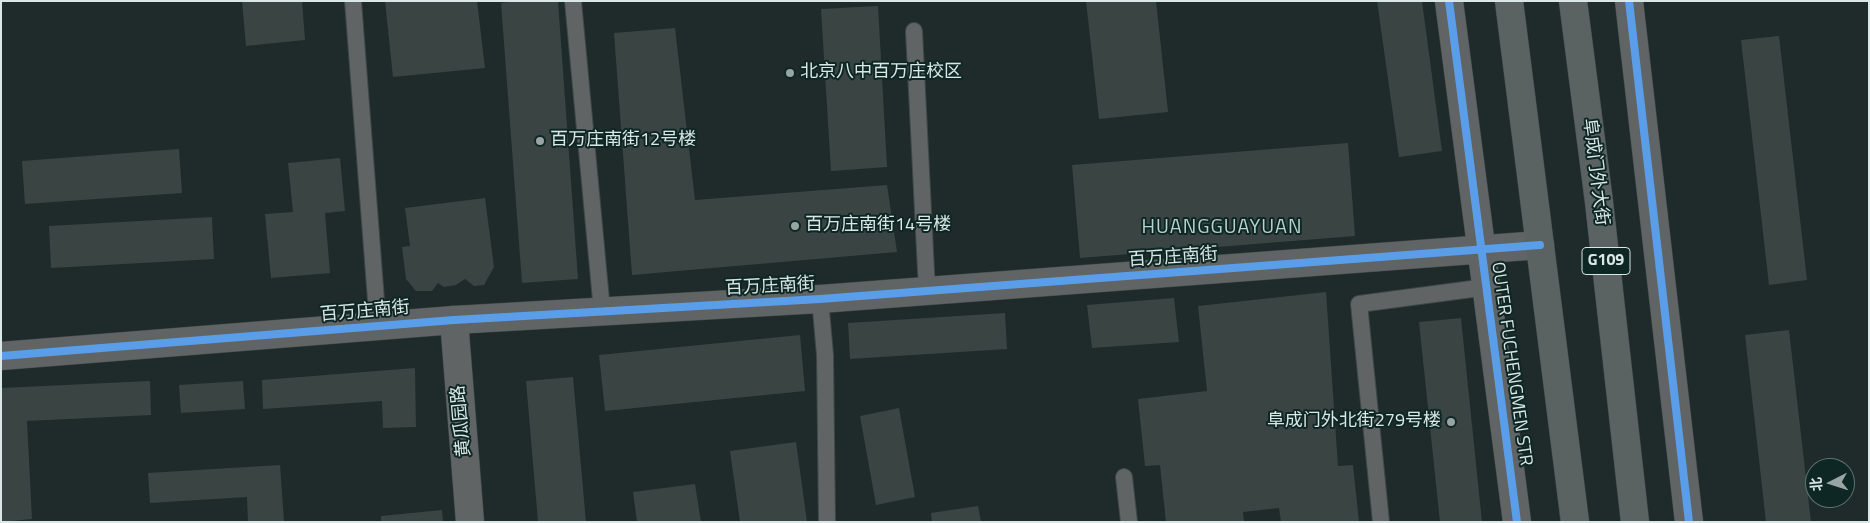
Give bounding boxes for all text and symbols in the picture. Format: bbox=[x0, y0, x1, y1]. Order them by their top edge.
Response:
place label: 北京八中百万庄校区 bbox=[800, 62, 962, 84]
marker: 北京八中百万庄校区 bbox=[784, 67, 796, 79]
street label: 阜成门外大街 bbox=[1578, 117, 1612, 227]
place label: 百万庄南街12号楼 bbox=[550, 130, 696, 152]
marker: 百万庄南街12号楼 bbox=[534, 135, 546, 147]
place label: 百万庄南街14号楼 bbox=[805, 215, 951, 237]
district label: HUANGGUAYUAN bbox=[1140, 216, 1304, 240]
marker: 百万庄南街14号楼 bbox=[789, 220, 801, 232]
street label: 百万庄南街 bbox=[1127, 244, 1219, 272]
road number: G109 bbox=[1582, 248, 1630, 274]
street label: OUTER FUCHENGMEN STR bbox=[1486, 261, 1536, 467]
street label: 百万庄南街 bbox=[724, 274, 816, 300]
street label: 百万庄南街 bbox=[319, 297, 411, 327]
street label: 黄瓜园路 bbox=[448, 384, 476, 458]
place label: 阜成门外北街279号楼 bbox=[1267, 411, 1441, 433]
marker: 阜成门外北街279号楼 bbox=[1445, 416, 1457, 428]
north arrow bbox=[1805, 458, 1855, 508]
text: 北 bbox=[1804, 476, 1827, 492]

